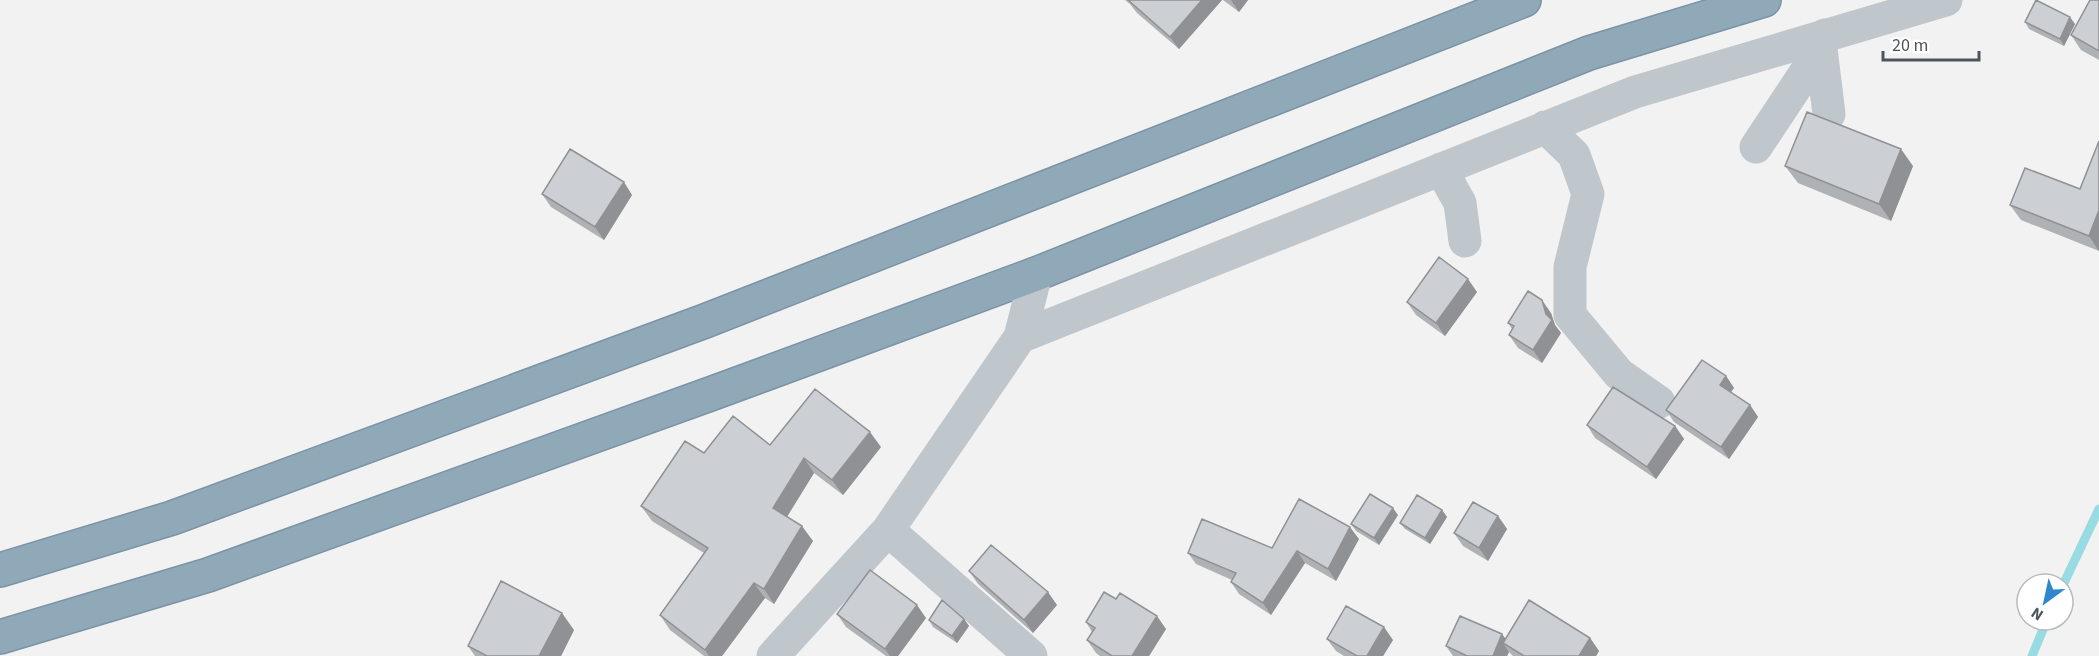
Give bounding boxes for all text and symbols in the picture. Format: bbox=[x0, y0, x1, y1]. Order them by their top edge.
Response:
scale bar bbox=[1883, 24, 1979, 62]
text: 20 m bbox=[1892, 33, 1928, 58]
north arrow bbox=[2015, 572, 2075, 632]
text: N bbox=[2027, 602, 2048, 626]

